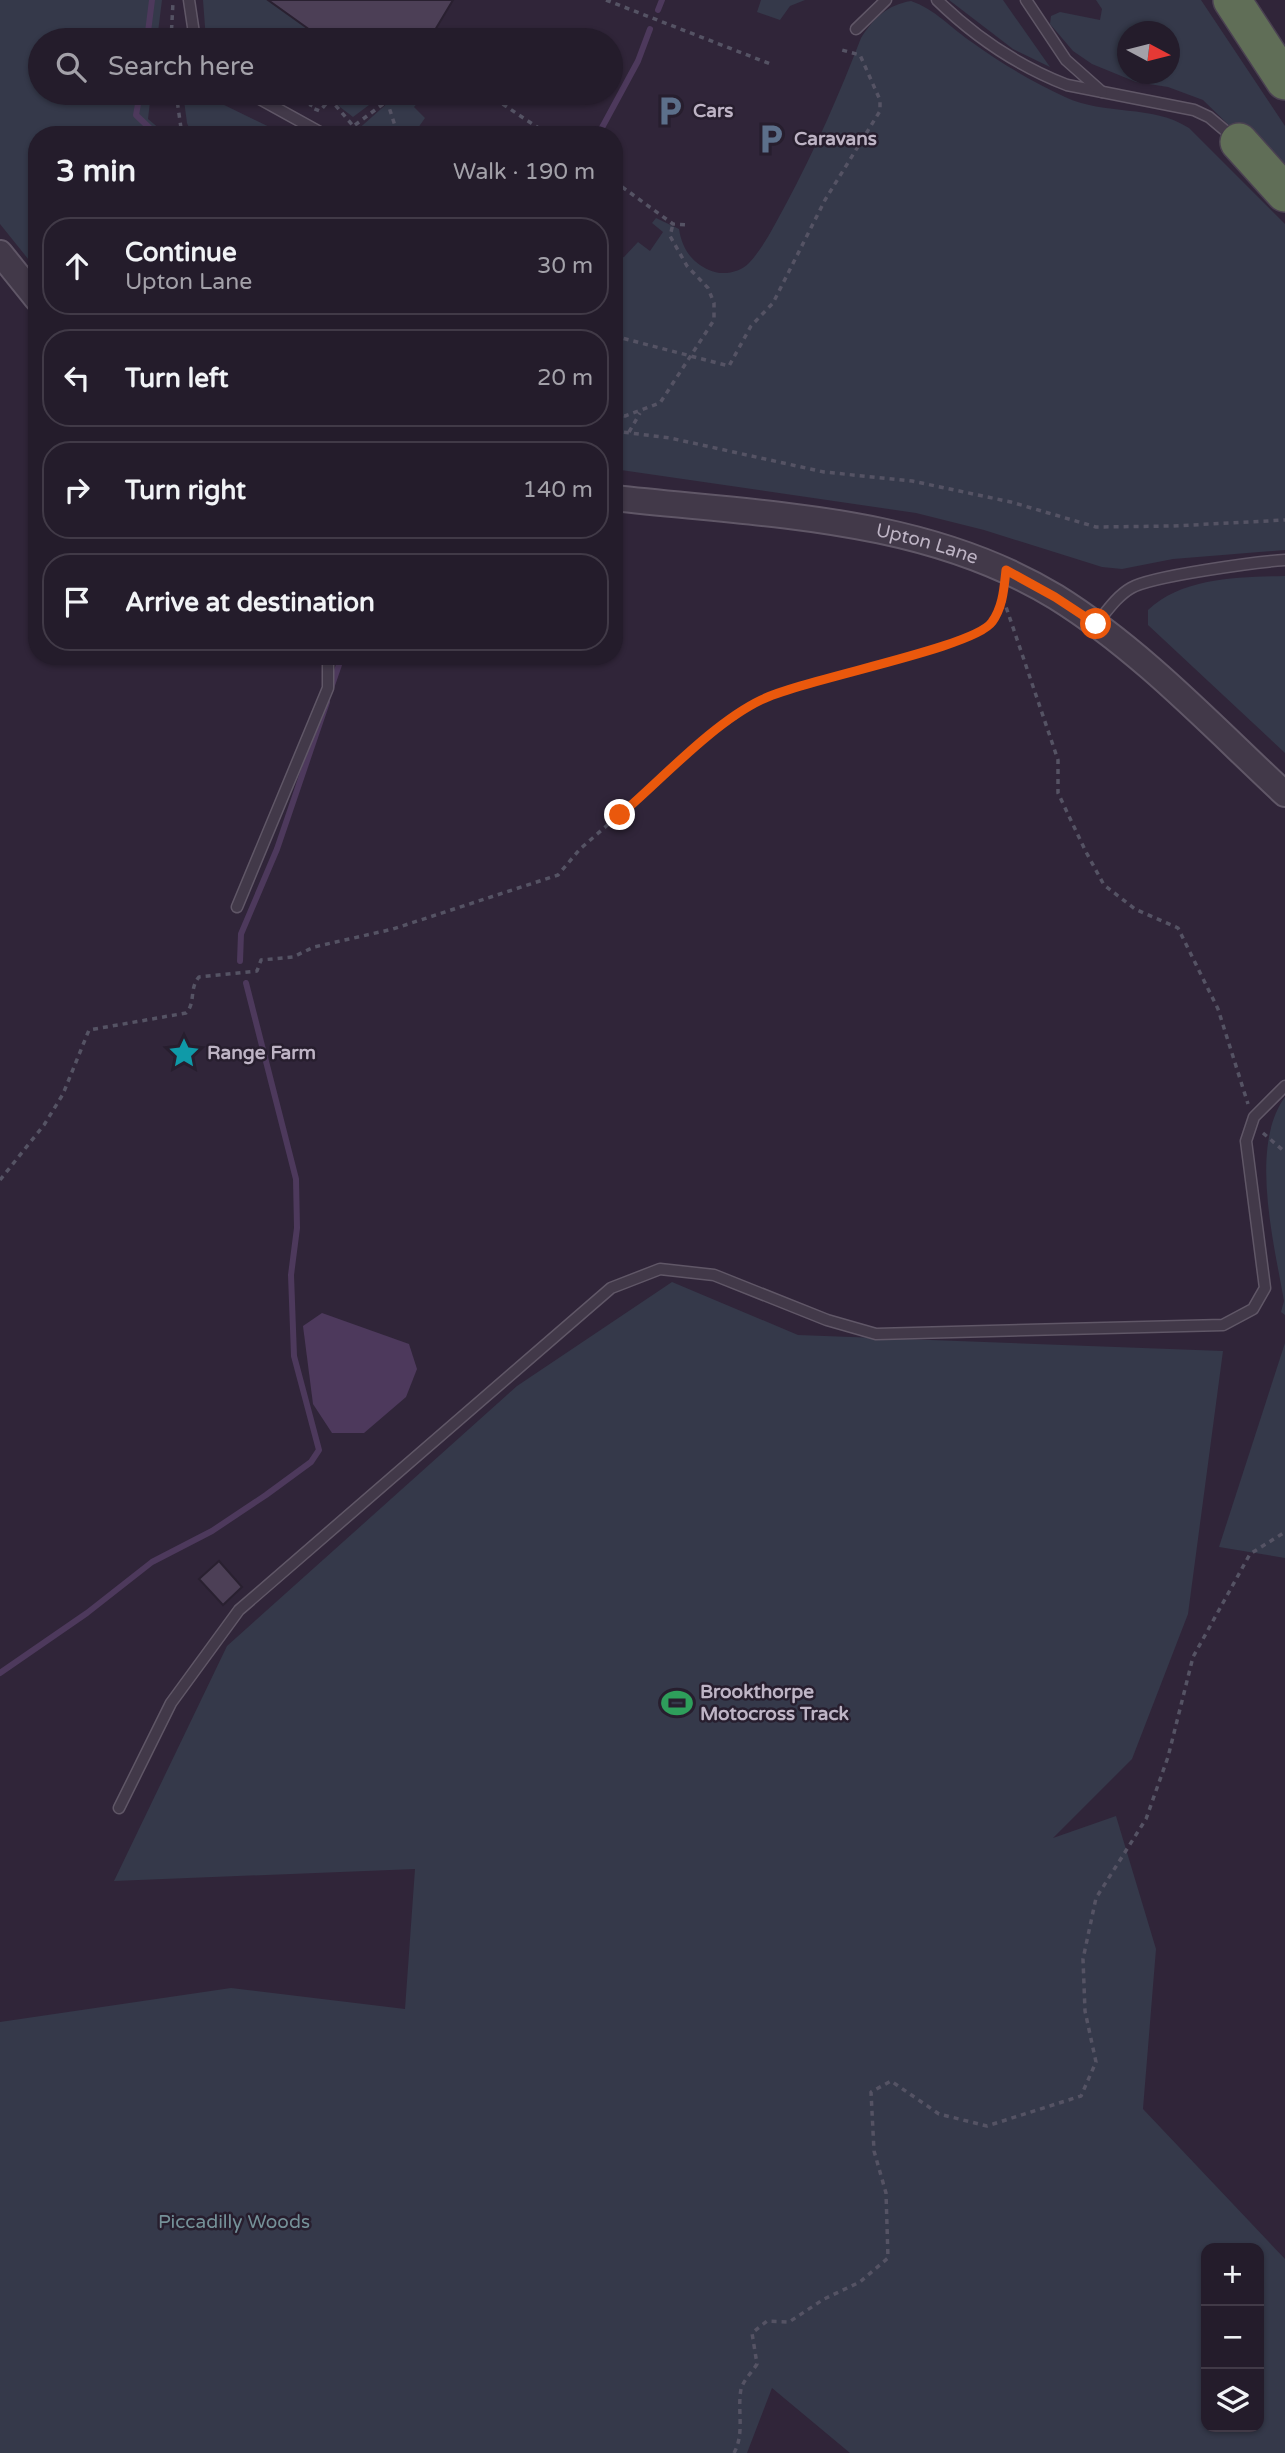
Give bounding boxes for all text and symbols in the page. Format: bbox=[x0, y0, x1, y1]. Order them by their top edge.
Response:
north arrow bbox=[1117, 21, 1180, 84]
search box bbox=[28, 28, 623, 105]
icon: search bbox=[52, 48, 90, 86]
text: Search here bbox=[108, 51, 254, 82]
parking icon: Cars bbox=[653, 94, 687, 128]
place label: Cars bbox=[693, 100, 733, 122]
parking icon: Caravans bbox=[754, 122, 788, 156]
place label: Caravans bbox=[794, 128, 877, 150]
text: 3 min bbox=[56, 153, 136, 190]
text: Walk · 190 m bbox=[453, 158, 595, 186]
text: Continue bbox=[125, 237, 237, 268]
icon: ahead bbox=[58, 247, 96, 285]
text: 30 m bbox=[537, 252, 593, 280]
text: Upton Lane bbox=[125, 268, 252, 296]
icon: left bbox=[58, 359, 96, 397]
text: Turn left bbox=[125, 363, 228, 394]
text: 20 m bbox=[537, 364, 593, 392]
icon: right bbox=[58, 471, 96, 509]
text: Turn right bbox=[125, 475, 246, 506]
text: 140 m bbox=[523, 476, 593, 504]
street label: Upton Lane bbox=[874, 519, 981, 569]
icon: arrive bbox=[58, 583, 96, 621]
text: Arrive at destination bbox=[125, 587, 375, 618]
route start bbox=[1080, 608, 1111, 639]
route end bbox=[604, 799, 635, 830]
place icon: Range Farm bbox=[167, 1036, 201, 1070]
place label: Range Farm bbox=[207, 1042, 316, 1065]
place label: Brookthorpe Motocross Track bbox=[700, 1681, 850, 1725]
sports icon: Brookthorpe Motocross Track bbox=[660, 1686, 694, 1720]
park label: Piccadilly Woods bbox=[158, 2211, 310, 2233]
map controls bbox=[1201, 2243, 1264, 2432]
button: + bbox=[1201, 2243, 1264, 2306]
button: − bbox=[1201, 2306, 1264, 2369]
button: layers bbox=[1201, 2369, 1264, 2432]

